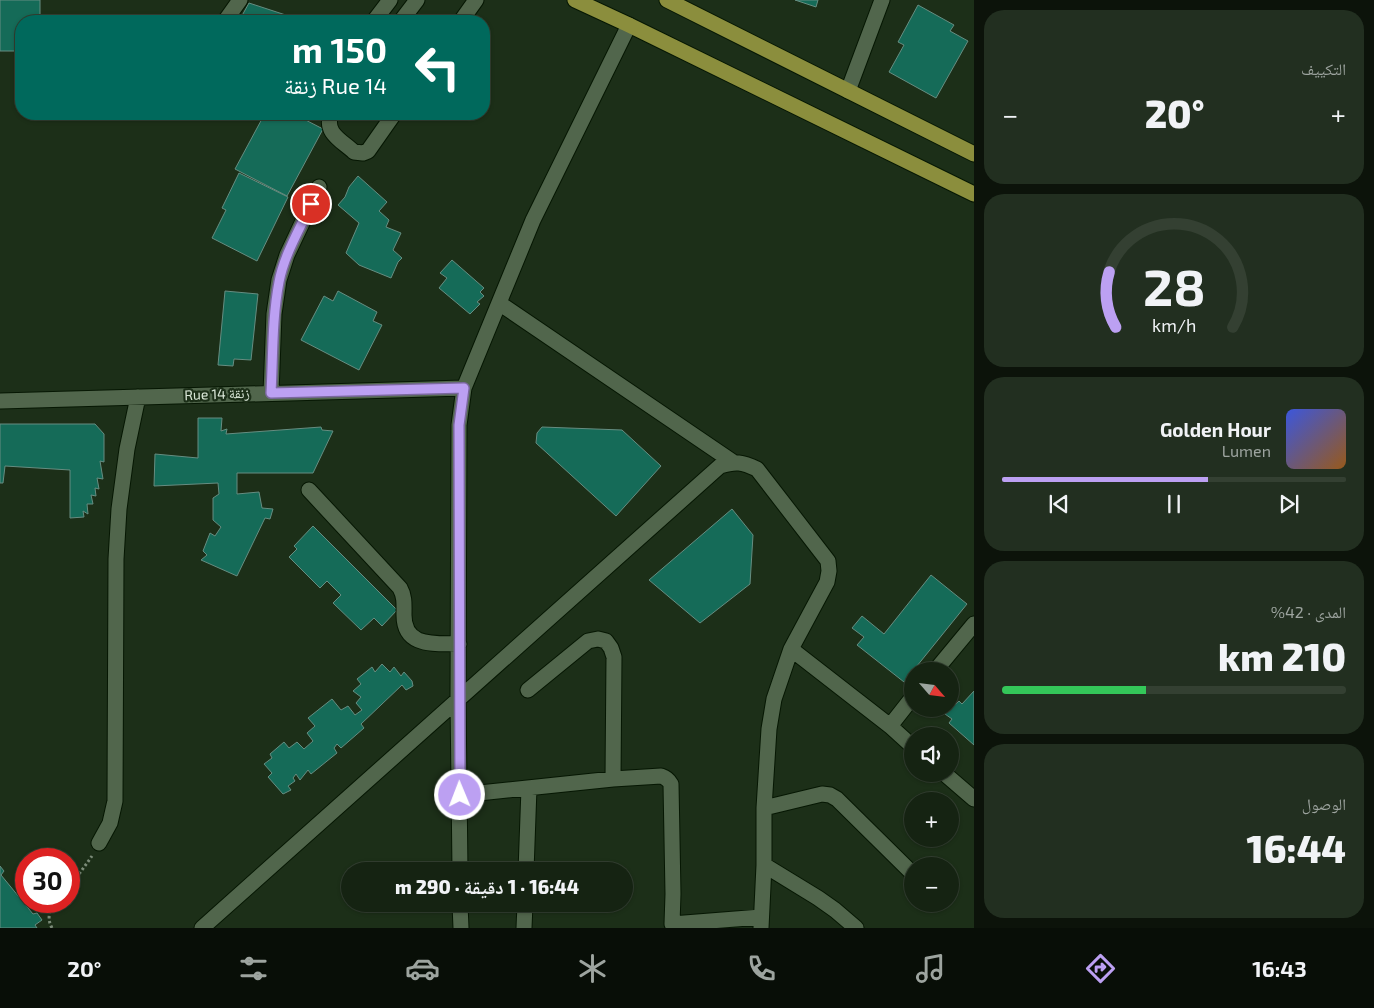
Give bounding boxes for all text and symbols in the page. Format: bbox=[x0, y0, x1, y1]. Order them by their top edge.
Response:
text: 150 m bbox=[292, 28, 387, 70]
icon: left bbox=[405, 35, 470, 100]
text: التكييف bbox=[1301, 59, 1346, 78]
text: Rue 14 زنقة bbox=[284, 72, 387, 98]
text: 20° bbox=[1145, 90, 1204, 136]
text: − bbox=[1002, 97, 1018, 131]
text: + bbox=[1331, 97, 1346, 131]
pin bbox=[290, 183, 332, 225]
icon: arrive bbox=[297, 190, 325, 218]
text: 28 bbox=[1143, 254, 1205, 316]
text: km/h bbox=[1152, 314, 1196, 336]
street label: Rue 14 زنقة bbox=[184, 384, 250, 404]
text: Golden Hour bbox=[1160, 418, 1271, 441]
text: Lumen bbox=[1222, 441, 1271, 460]
icon: previous bbox=[1045, 490, 1073, 518]
icon: pause bbox=[1160, 490, 1188, 518]
icon: next bbox=[1275, 490, 1303, 518]
text: المدى · 42% bbox=[1271, 602, 1346, 621]
text: 210 km bbox=[1218, 633, 1346, 679]
north arrow bbox=[904, 662, 959, 718]
map controls bbox=[904, 662, 959, 912]
button: sound bbox=[904, 727, 959, 782]
position arrow bbox=[433, 768, 485, 820]
button: + bbox=[904, 792, 959, 847]
text: الوصول bbox=[1302, 794, 1346, 813]
text: 16:44 bbox=[1247, 825, 1346, 871]
speed limit sign: 30 bbox=[15, 848, 80, 913]
button: − bbox=[904, 857, 959, 912]
text: 16:44 · 1 دقيقة · 290 m bbox=[395, 875, 579, 898]
icon: filters bbox=[236, 951, 271, 986]
icon: car bbox=[405, 951, 440, 986]
icon: climate bbox=[575, 951, 610, 986]
icon: phone bbox=[744, 951, 779, 986]
icon: music bbox=[913, 951, 948, 986]
icon: directions bbox=[1083, 951, 1118, 986]
text: 20° bbox=[67, 955, 101, 981]
text: 16:43 bbox=[1252, 955, 1307, 981]

